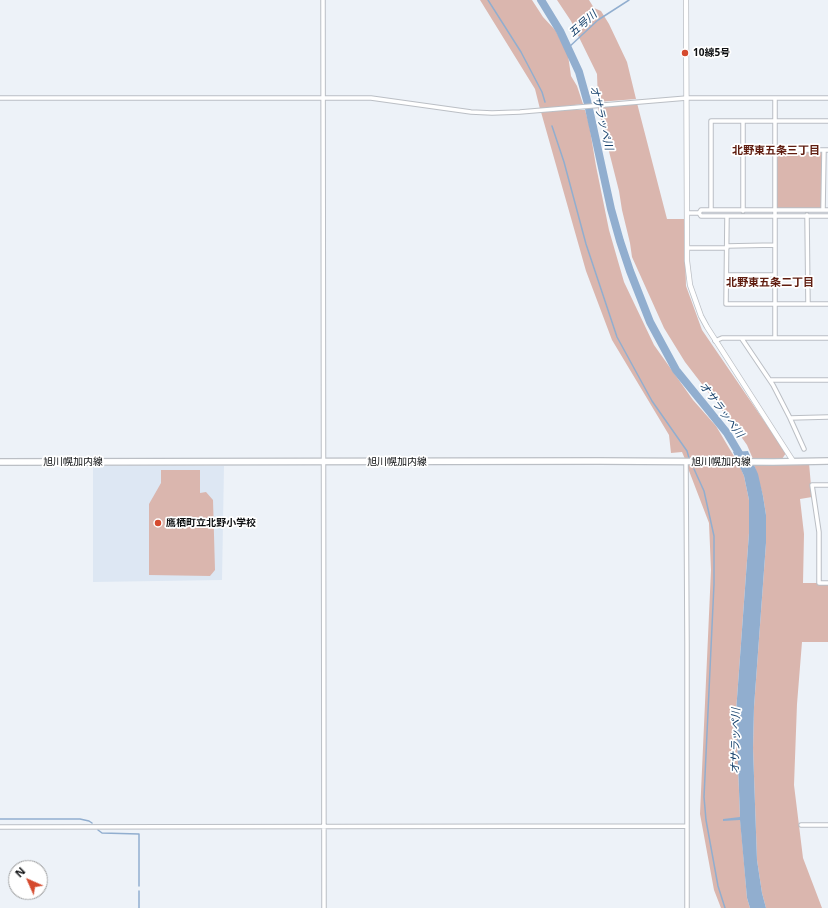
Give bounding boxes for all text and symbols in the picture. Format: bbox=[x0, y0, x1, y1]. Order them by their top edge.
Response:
water label: 五号川 bbox=[566, 8, 600, 40]
place label: 10線5号 bbox=[693, 47, 730, 59]
marker: 10線5号 bbox=[680, 48, 690, 58]
water label: オサラッペ川 bbox=[587, 84, 615, 152]
district label: 北野東五条三丁目 bbox=[732, 144, 820, 158]
district label: 北野東五条二丁目 bbox=[726, 276, 814, 290]
water label: オサラッペ川 bbox=[696, 380, 746, 440]
street label: 旭川幌加内線 bbox=[43, 456, 103, 468]
street label: 旭川幌加内線 bbox=[367, 456, 427, 468]
street label: 旭川幌加内線 bbox=[691, 456, 751, 468]
place label: 鷹栖町立北野小学校 bbox=[166, 517, 256, 529]
marker: 鷹栖町立北野小学校 bbox=[153, 518, 163, 528]
water label: オサラッペ川 bbox=[729, 708, 743, 774]
north arrow bbox=[8, 860, 48, 900]
text: N bbox=[11, 863, 28, 880]

